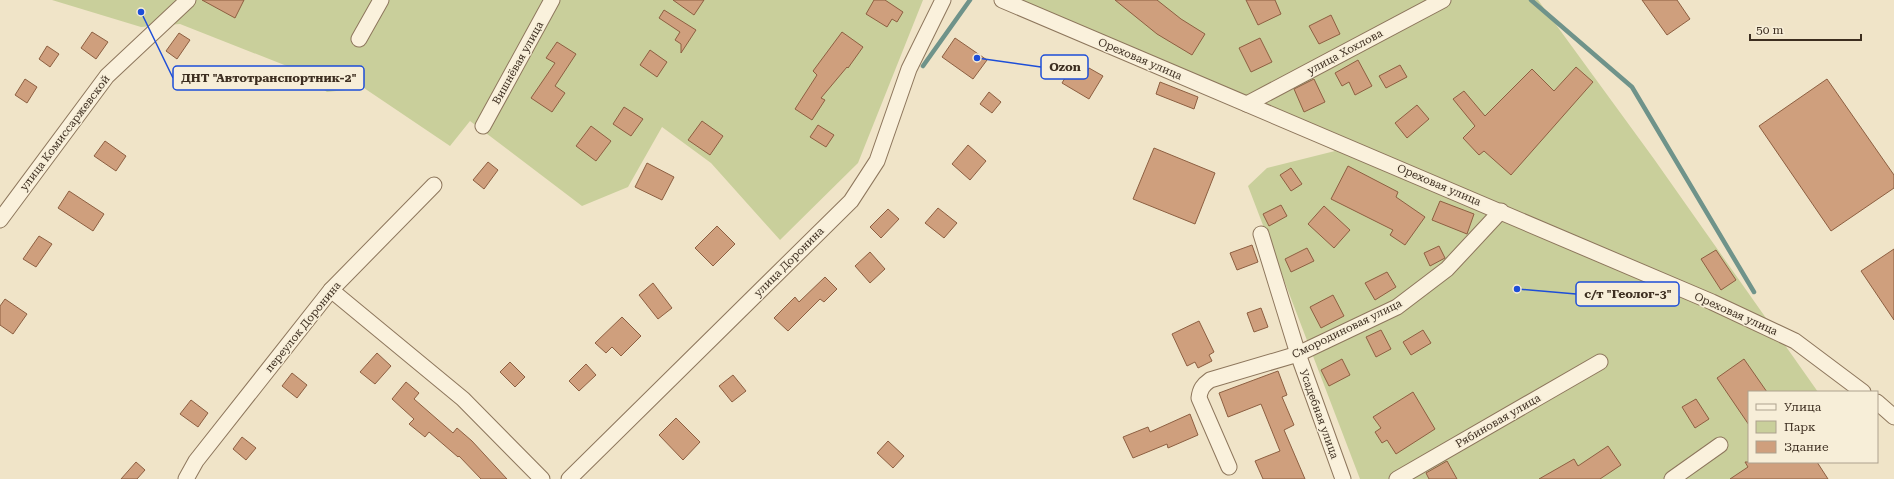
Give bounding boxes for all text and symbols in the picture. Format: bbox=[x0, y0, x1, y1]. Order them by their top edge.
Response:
scale bar bbox=[1750, 16, 1861, 42]
street label: Вишнёвая улица bbox=[490, 19, 546, 107]
text: 50 m bbox=[1756, 23, 1783, 37]
street label: улица Хохлова bbox=[1305, 27, 1385, 77]
street label: Ореховая улица bbox=[1096, 35, 1184, 83]
callout: Ozon bbox=[1041, 55, 1088, 79]
text: Ozon bbox=[1049, 60, 1081, 74]
callout: ДНТ "Автотранспортник-2" bbox=[173, 66, 364, 90]
text: ДНТ "Автотранспортник-2" bbox=[181, 71, 357, 85]
street label: улица Комиссаржевской bbox=[17, 73, 113, 193]
street label: Ореховая улица bbox=[1395, 161, 1483, 209]
street label: улица Доронина bbox=[751, 224, 827, 300]
street label: переулок Доронина bbox=[262, 279, 344, 375]
callout: с/т "Геолог-3" bbox=[1576, 282, 1679, 306]
text: с/т "Геолог-3" bbox=[1584, 287, 1672, 301]
street label: Ореховая улица bbox=[1692, 290, 1780, 338]
street label: Смородиновая улица bbox=[1290, 297, 1404, 361]
street label: Усадебная улица bbox=[1297, 367, 1341, 461]
street label: Рябиновая улица bbox=[1453, 391, 1543, 451]
legend bbox=[1748, 391, 1878, 463]
text: Улица bbox=[1784, 400, 1822, 414]
text: Парк bbox=[1784, 420, 1816, 434]
text: Здание bbox=[1784, 440, 1829, 454]

